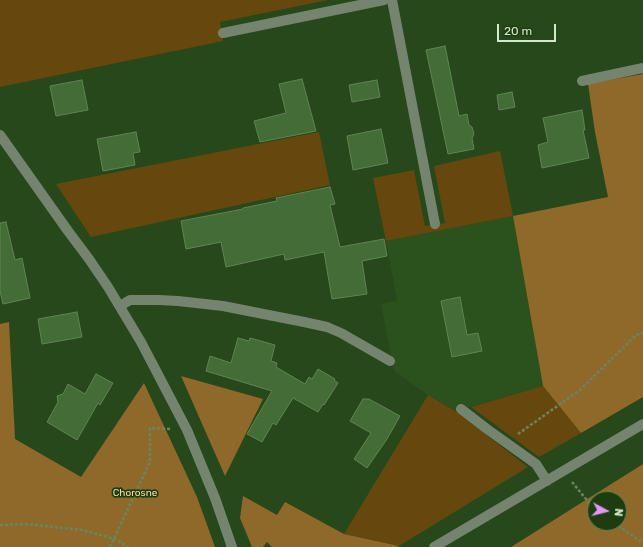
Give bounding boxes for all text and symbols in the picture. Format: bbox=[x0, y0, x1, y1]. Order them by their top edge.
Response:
scale bar bbox=[499, 16, 558, 42]
text: 20 m bbox=[504, 24, 532, 38]
park label: Chorosne bbox=[113, 487, 157, 499]
north arrow bbox=[587, 491, 627, 531]
text: N bbox=[611, 508, 625, 517]

